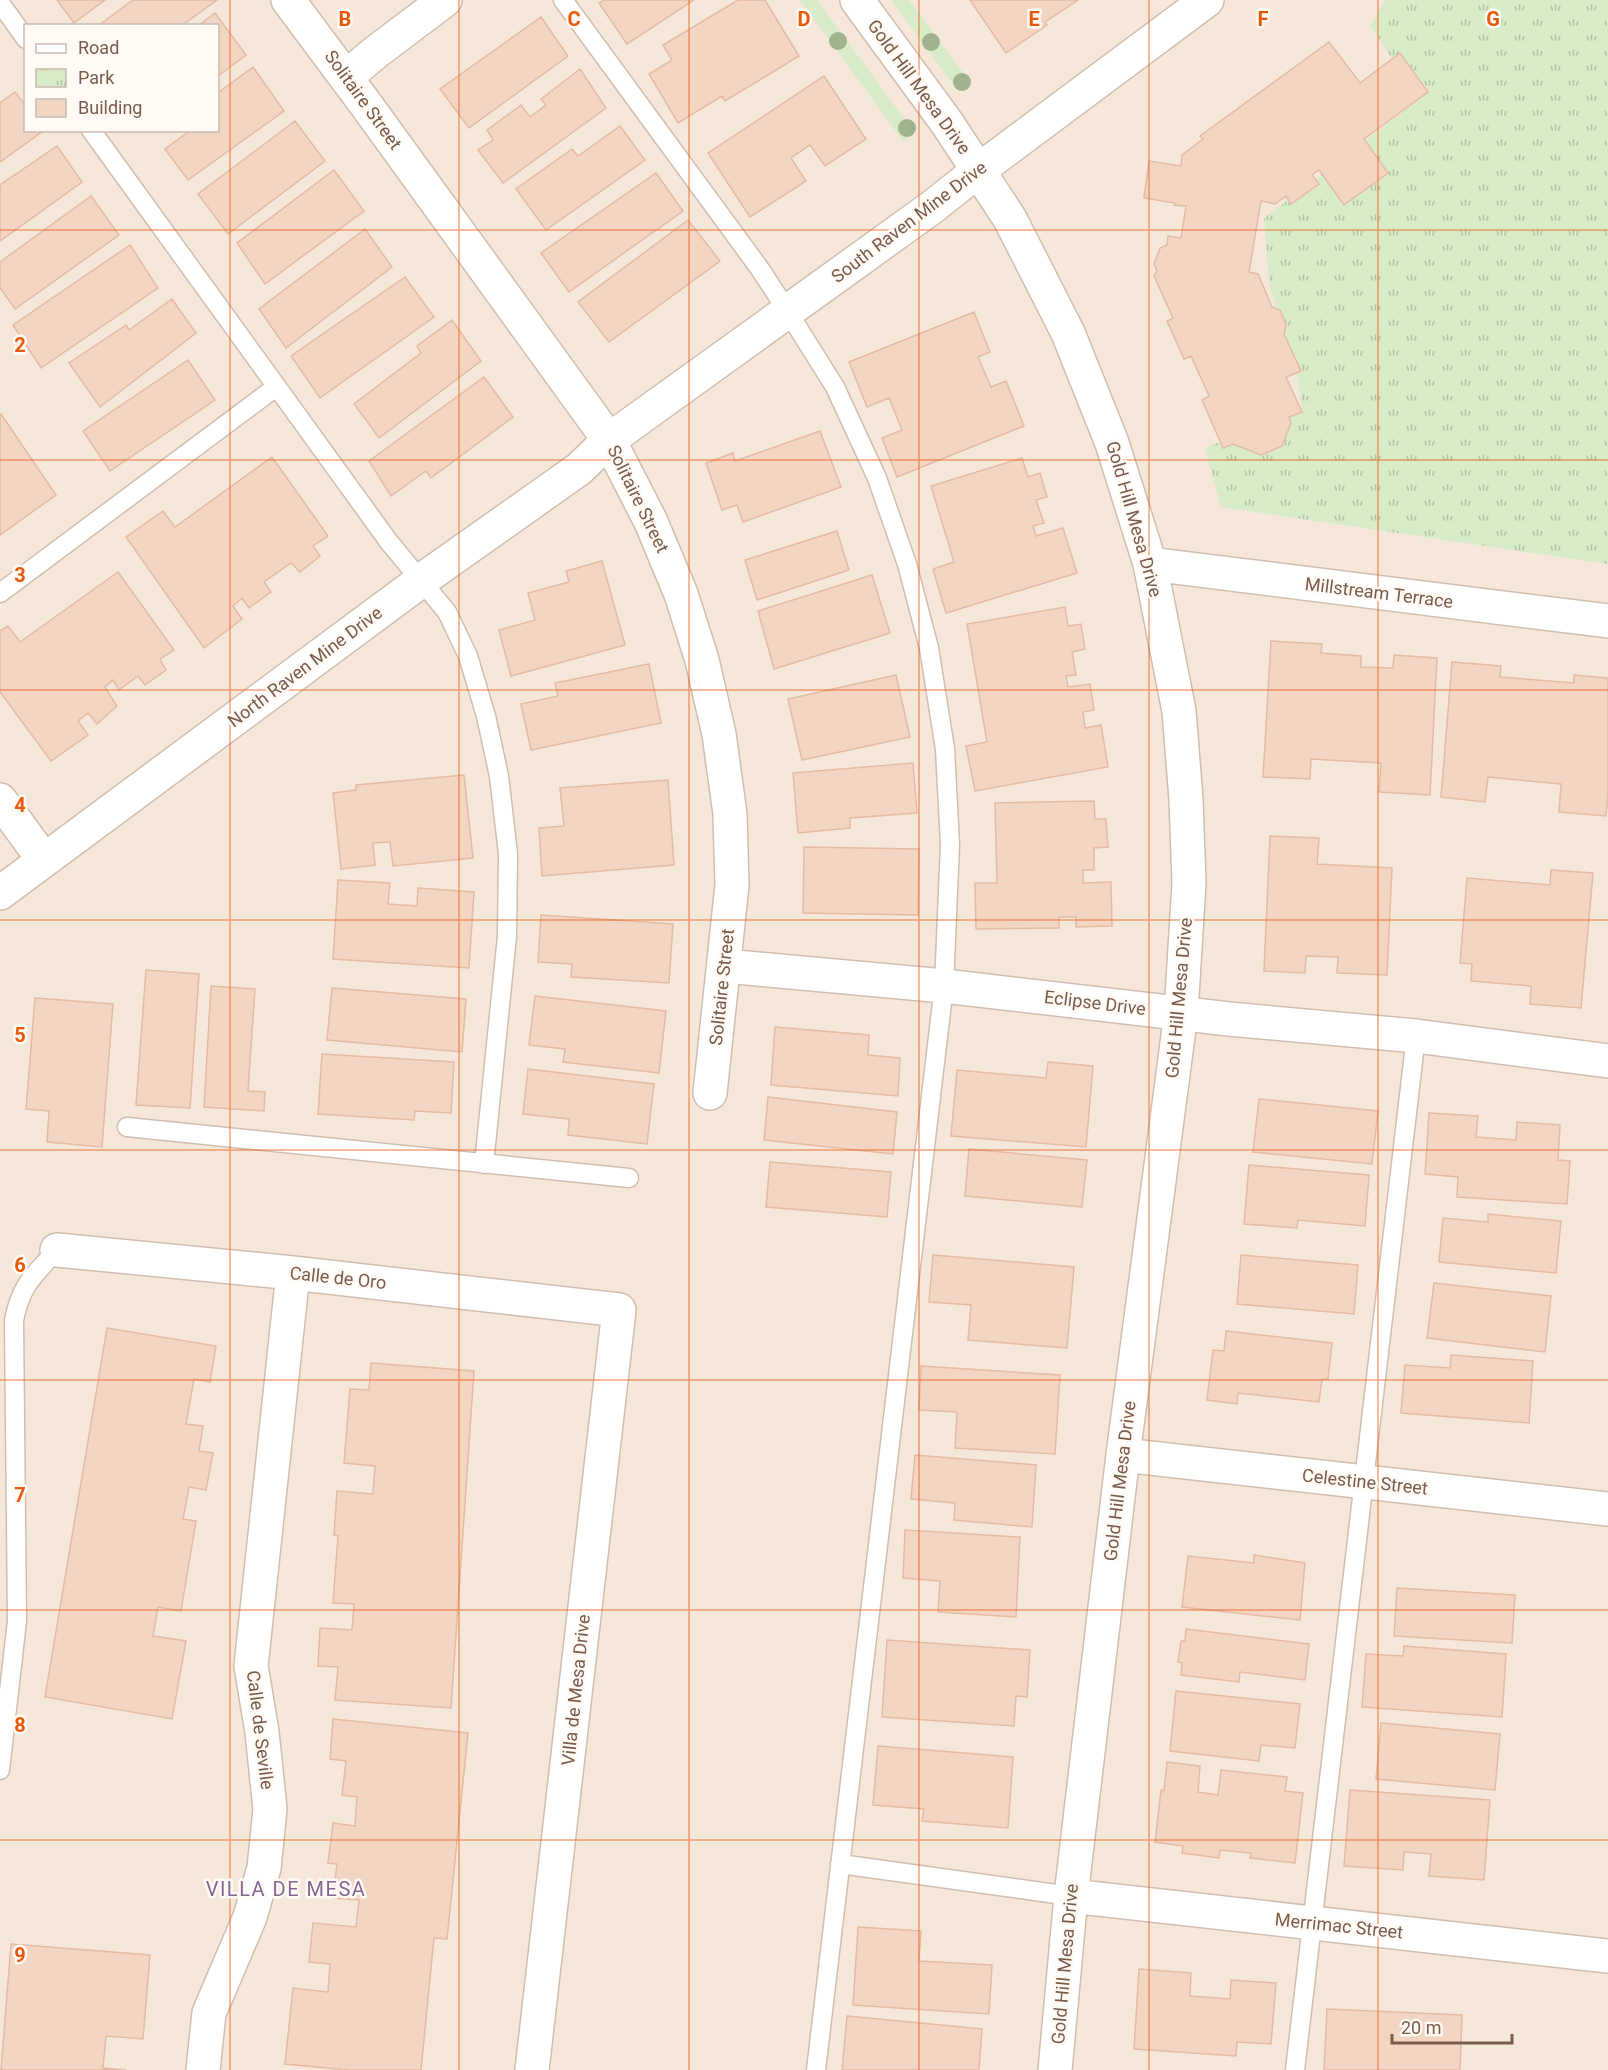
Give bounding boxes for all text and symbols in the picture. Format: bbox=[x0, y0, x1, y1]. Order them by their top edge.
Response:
text: B bbox=[339, 7, 351, 31]
text: C bbox=[567, 7, 581, 31]
text: D bbox=[798, 7, 811, 31]
text: E bbox=[1028, 7, 1040, 31]
text: F bbox=[1258, 7, 1269, 31]
text: G bbox=[1486, 7, 1500, 31]
street label: Gold Hill Mesa Drive bbox=[864, 15, 975, 158]
legend bbox=[24, 24, 219, 132]
text: Road bbox=[78, 37, 119, 58]
street label: Solitaire Street bbox=[320, 46, 406, 153]
text: Park bbox=[78, 67, 115, 88]
text: Building bbox=[78, 97, 142, 118]
street label: South Raven Mine Drive bbox=[827, 156, 990, 287]
text: 2 bbox=[14, 333, 26, 357]
street label: Gold Hill Mesa Drive bbox=[1102, 438, 1167, 599]
street label: Solitaire Street bbox=[603, 442, 674, 556]
text: 3 bbox=[14, 563, 26, 587]
street label: Millstream Terrace bbox=[1304, 573, 1454, 612]
street label: North Raven Mine Drive bbox=[223, 602, 386, 731]
text: 4 bbox=[14, 793, 26, 817]
street label: Gold Hill Mesa Drive bbox=[1161, 917, 1196, 1079]
street label: Solitaire Street bbox=[705, 927, 738, 1046]
street label: Eclipse Drive bbox=[1043, 986, 1147, 1019]
text: 5 bbox=[14, 1023, 26, 1047]
text: 6 bbox=[14, 1253, 26, 1277]
street label: Calle de Oro bbox=[289, 1262, 387, 1293]
street label: Gold Hill Mesa Drive bbox=[1099, 1400, 1140, 1562]
street label: Celestine Street bbox=[1301, 1464, 1429, 1499]
text: 7 bbox=[14, 1483, 26, 1507]
street label: Villa de Mesa Drive bbox=[557, 1613, 594, 1767]
street label: Calle de Seville bbox=[243, 1669, 278, 1791]
text: 8 bbox=[14, 1713, 26, 1737]
district label: VILLA DE MESA bbox=[206, 1877, 366, 1901]
street label: Gold Hill Mesa Drive bbox=[1047, 1883, 1082, 2045]
street label: Merrimac Street bbox=[1274, 1908, 1404, 1943]
text: 9 bbox=[14, 1943, 26, 1967]
scale bar bbox=[1392, 2007, 1512, 2045]
text: 20 m bbox=[1401, 2017, 1441, 2038]

